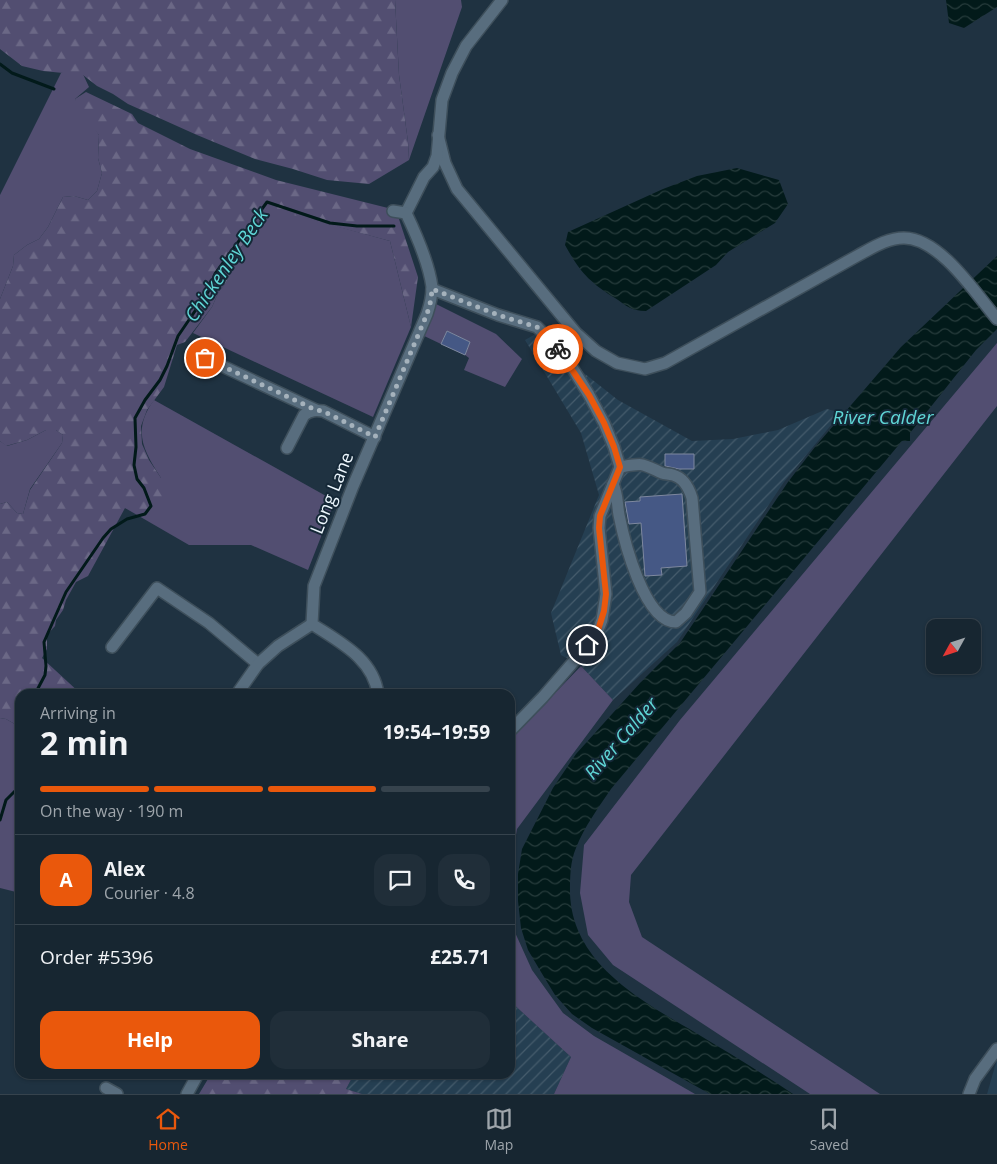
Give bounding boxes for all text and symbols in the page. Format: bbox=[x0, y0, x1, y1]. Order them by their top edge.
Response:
water label: Chickenley Beck bbox=[178, 202, 274, 327]
courier bbox=[533, 324, 583, 374]
icon: bike bbox=[544, 335, 572, 363]
pin bbox=[184, 337, 226, 379]
icon: bag bbox=[191, 344, 219, 372]
water label: River Calder bbox=[833, 404, 935, 430]
street label: Long Lane bbox=[304, 448, 358, 537]
north arrow bbox=[926, 619, 981, 674]
map controls bbox=[926, 619, 981, 674]
pin bbox=[566, 624, 608, 666]
icon: home bbox=[573, 631, 601, 659]
water label: River Calder bbox=[578, 690, 665, 785]
text: Arriving in bbox=[40, 702, 116, 724]
text: 19:54–19:59 bbox=[383, 719, 490, 745]
text: 2 min bbox=[40, 721, 129, 764]
text: On the way · 190 m bbox=[40, 800, 183, 822]
button: chat bbox=[374, 854, 426, 906]
button: phone bbox=[438, 854, 490, 906]
text: Alex bbox=[104, 856, 145, 882]
text: A bbox=[59, 867, 73, 893]
text: Courier · 4.8 bbox=[104, 882, 195, 904]
text: Order #5396 bbox=[40, 944, 153, 970]
text: £25.71 bbox=[430, 944, 490, 970]
button: Help bbox=[40, 1011, 260, 1069]
button: Share bbox=[270, 1011, 490, 1069]
tab: Home bbox=[148, 1105, 188, 1154]
tab: Map bbox=[484, 1105, 513, 1154]
tab: Saved bbox=[810, 1105, 849, 1154]

